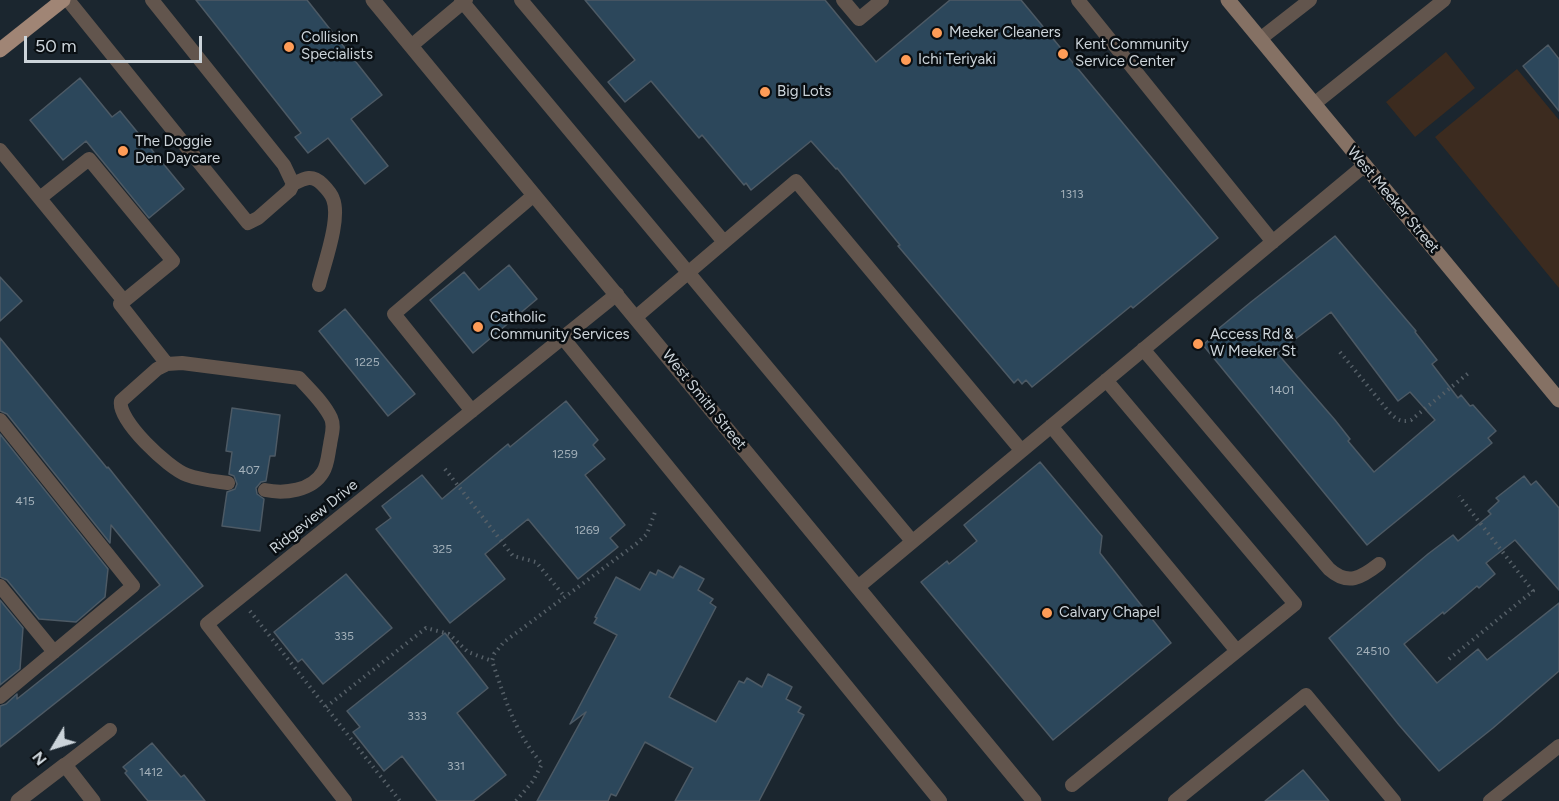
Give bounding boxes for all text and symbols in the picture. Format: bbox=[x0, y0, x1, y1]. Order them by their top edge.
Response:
scale bar bbox=[27, 24, 206, 62]
place label: Meeker Cleaners bbox=[949, 24, 1061, 42]
marker: Meeker Cleaners bbox=[930, 26, 944, 40]
place label: Collision Specialists bbox=[301, 29, 373, 64]
text: 50 m bbox=[35, 35, 77, 57]
place label: Kent Community Service Center bbox=[1075, 36, 1189, 71]
marker: Collision Specialists bbox=[282, 40, 296, 54]
marker: Kent Community Service Center bbox=[1056, 47, 1070, 61]
place label: Ichi Teriyaki bbox=[918, 51, 996, 69]
marker: Ichi Teriyaki bbox=[899, 53, 913, 67]
place label: Big Lots bbox=[777, 83, 831, 101]
marker: Big Lots bbox=[758, 85, 772, 99]
place label: The Doggie Den Daycare bbox=[135, 133, 220, 168]
street label: West Meeker Street bbox=[1343, 143, 1443, 257]
marker: The Doggie Den Daycare bbox=[116, 144, 130, 158]
house number: 1313 bbox=[1061, 187, 1083, 201]
place label: Catholic Community Services bbox=[490, 309, 630, 344]
marker: Catholic Community Services bbox=[471, 320, 485, 334]
place label: Access Rd & W Meeker St bbox=[1210, 326, 1296, 361]
marker: Access Rd & W Meeker St bbox=[1191, 337, 1205, 351]
street label: West Smith Street bbox=[658, 346, 750, 454]
house number: 1225 bbox=[354, 355, 380, 369]
house number: 1401 bbox=[1269, 383, 1295, 397]
house number: 1259 bbox=[552, 447, 578, 461]
house number: 407 bbox=[238, 463, 260, 477]
street label: Ridgeview Drive bbox=[266, 476, 362, 558]
house number: 415 bbox=[15, 494, 35, 508]
house number: 1269 bbox=[574, 523, 600, 537]
house number: 325 bbox=[432, 542, 452, 556]
place label: Calvary Chapel bbox=[1059, 604, 1160, 622]
marker: Calvary Chapel bbox=[1040, 606, 1054, 620]
house number: 335 bbox=[334, 629, 354, 643]
house number: 24510 bbox=[1356, 644, 1390, 658]
house number: 333 bbox=[407, 709, 427, 723]
north arrow bbox=[24, 717, 84, 777]
text: N bbox=[28, 748, 51, 769]
house number: 331 bbox=[447, 759, 465, 773]
house number: 1412 bbox=[139, 765, 163, 779]

